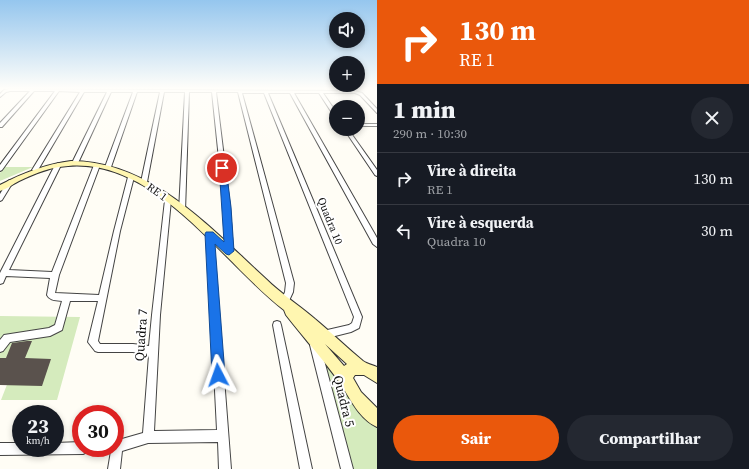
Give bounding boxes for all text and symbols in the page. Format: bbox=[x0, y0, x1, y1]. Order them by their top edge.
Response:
text: 130 m bbox=[459, 11, 536, 49]
map controls bbox=[329, 12, 365, 136]
button: sound bbox=[329, 12, 365, 48]
icon: right bbox=[393, 16, 445, 68]
text: RE 1 bbox=[459, 47, 495, 72]
button: + bbox=[329, 56, 365, 92]
text: 1 min bbox=[393, 93, 456, 126]
button: close bbox=[691, 97, 733, 139]
button: − bbox=[329, 100, 365, 136]
text: 290 m · 10:30 bbox=[393, 125, 467, 142]
pin bbox=[205, 151, 239, 185]
icon: arrive bbox=[211, 157, 233, 179]
text: Vire à direita bbox=[427, 160, 516, 181]
icon: right bbox=[393, 168, 415, 190]
text: 130 m bbox=[693, 168, 733, 189]
street label: RE 1 bbox=[144, 180, 170, 204]
text: RE 1 bbox=[427, 181, 453, 198]
street label: Quadra 10 bbox=[314, 195, 346, 247]
text: Vire à esquerda bbox=[427, 212, 534, 233]
icon: left bbox=[393, 220, 415, 242]
text: 30 m bbox=[701, 220, 733, 241]
text: Quadra 10 bbox=[427, 233, 486, 250]
street label: Quadra 7 bbox=[131, 308, 151, 362]
position arrow bbox=[197, 354, 239, 396]
street label: Quadra 5 bbox=[329, 374, 359, 428]
speed limit sign: 30 bbox=[72, 405, 124, 457]
text: 23 bbox=[27, 412, 49, 440]
button: Sair bbox=[393, 415, 559, 461]
button: Compartilhar bbox=[567, 415, 733, 461]
text: km/h bbox=[26, 434, 50, 447]

